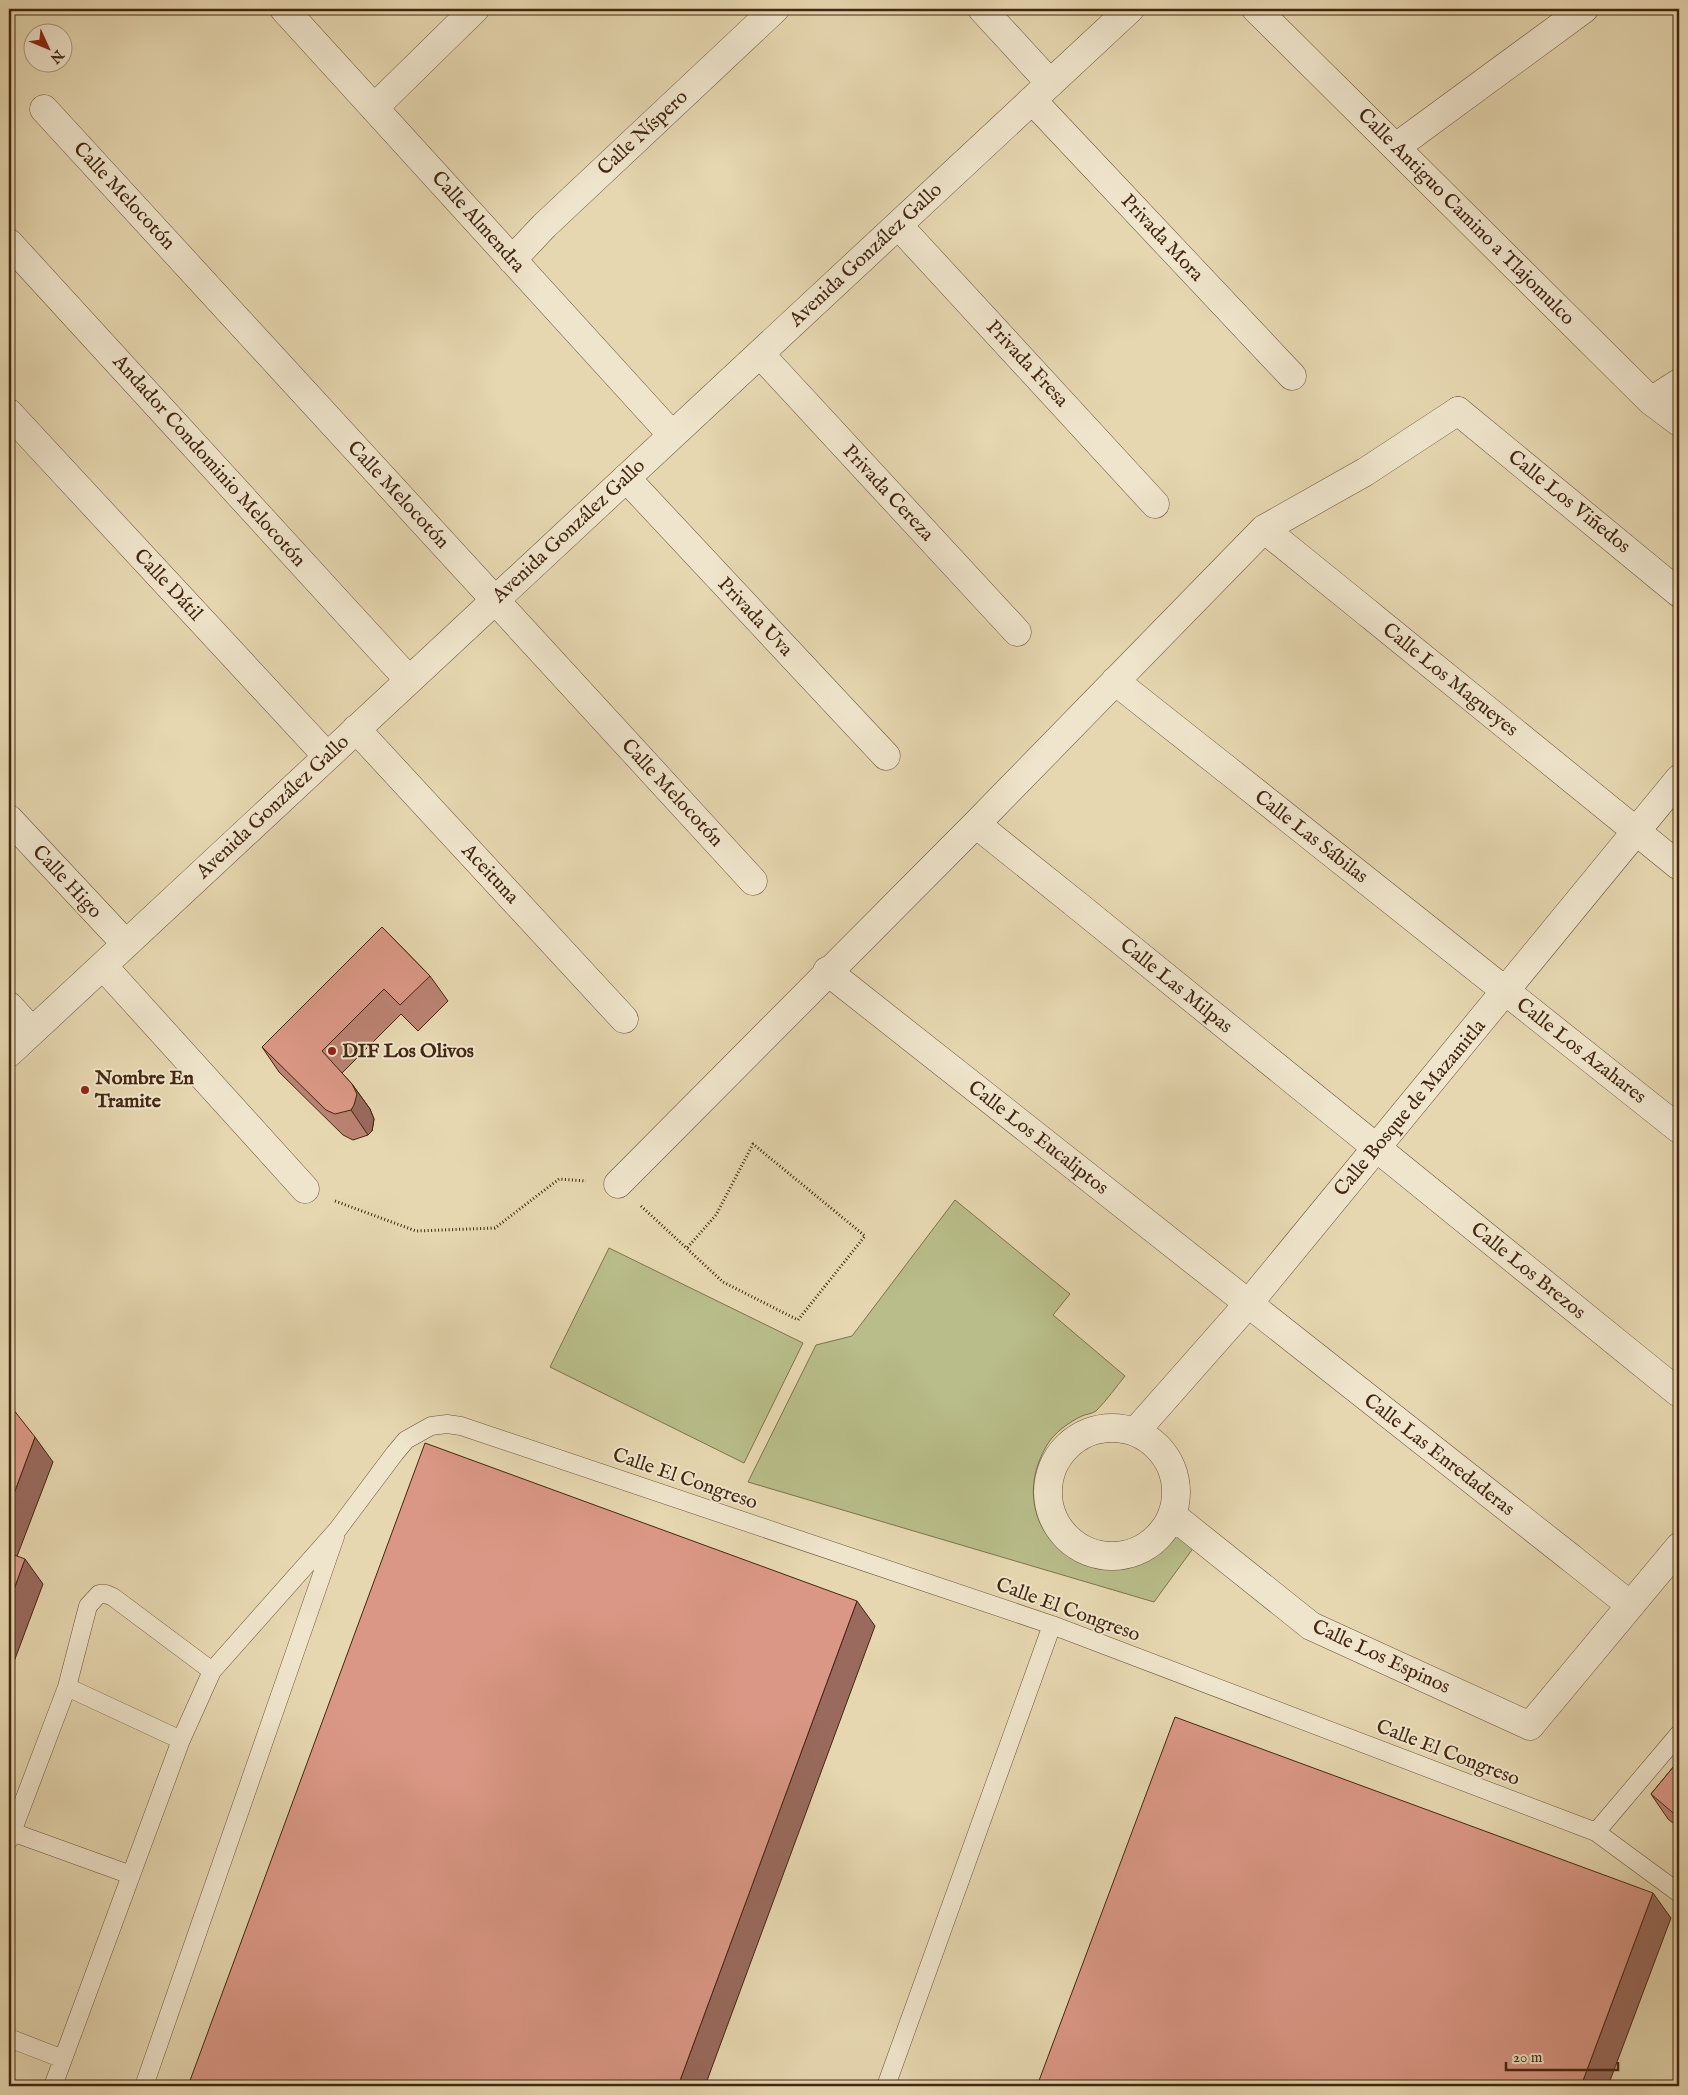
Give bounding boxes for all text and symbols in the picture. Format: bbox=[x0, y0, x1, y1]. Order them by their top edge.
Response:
north arrow bbox=[22, 22, 72, 72]
text: N bbox=[46, 45, 68, 67]
street label: Calle Níspero bbox=[593, 85, 694, 181]
street label: Calle Antiguo Camino a Tlajomulco bbox=[1352, 103, 1580, 331]
street label: Calle Melocotón bbox=[68, 137, 181, 256]
street label: Calle Almendra bbox=[426, 166, 530, 278]
street label: Avenida González Gallo bbox=[784, 177, 948, 333]
street label: Privada Mora bbox=[1115, 189, 1209, 287]
street label: Privada Fresa bbox=[980, 315, 1074, 413]
street label: Andador Condominio Melocotón bbox=[106, 349, 311, 573]
street label: Calle Melocotón bbox=[342, 436, 455, 555]
street label: Privada Cereza bbox=[837, 439, 939, 547]
street label: Calle Los Viñedos bbox=[1503, 445, 1635, 559]
street label: Avenida González Gallo bbox=[487, 453, 651, 609]
street label: Calle Dátil bbox=[128, 544, 208, 627]
street label: Privada Uva bbox=[712, 572, 798, 662]
street label: Calle Los Magueyes bbox=[1377, 618, 1523, 742]
street label: Avenida González Gallo bbox=[191, 729, 355, 885]
street label: Calle Melocotón bbox=[616, 734, 729, 853]
street label: Calle Las Sábilas bbox=[1249, 785, 1373, 889]
street label: Aceituna bbox=[455, 838, 524, 910]
street label: Calle Higo bbox=[27, 840, 107, 924]
street label: Calle Las Milpas bbox=[1115, 933, 1237, 1039]
street label: Calle Los Azahares bbox=[1511, 992, 1651, 1110]
street label: Calle Bosque de Mazamitla bbox=[1329, 1014, 1492, 1202]
place label: DIF Los Olivos bbox=[342, 1039, 474, 1064]
marker: DIF Los Olivos bbox=[326, 1045, 338, 1057]
place label: Nombre En Tramite bbox=[94, 1066, 194, 1114]
street label: Calle Los Eucaliptos bbox=[963, 1075, 1113, 1201]
marker: Nombre En Tramite bbox=[79, 1084, 91, 1096]
street label: Calle Los Brezos bbox=[1465, 1217, 1591, 1325]
street label: Calle Las Enredaderas bbox=[1358, 1388, 1520, 1522]
street label: Calle El Congreso bbox=[609, 1442, 761, 1516]
street label: Calle El Congreso bbox=[992, 1572, 1144, 1648]
street label: Calle Los Espinos bbox=[1308, 1614, 1454, 1700]
street label: Calle El Congreso bbox=[1373, 1714, 1524, 1792]
scale bar bbox=[1506, 2040, 1618, 2072]
text: 20 m bbox=[1513, 2048, 1543, 2067]

